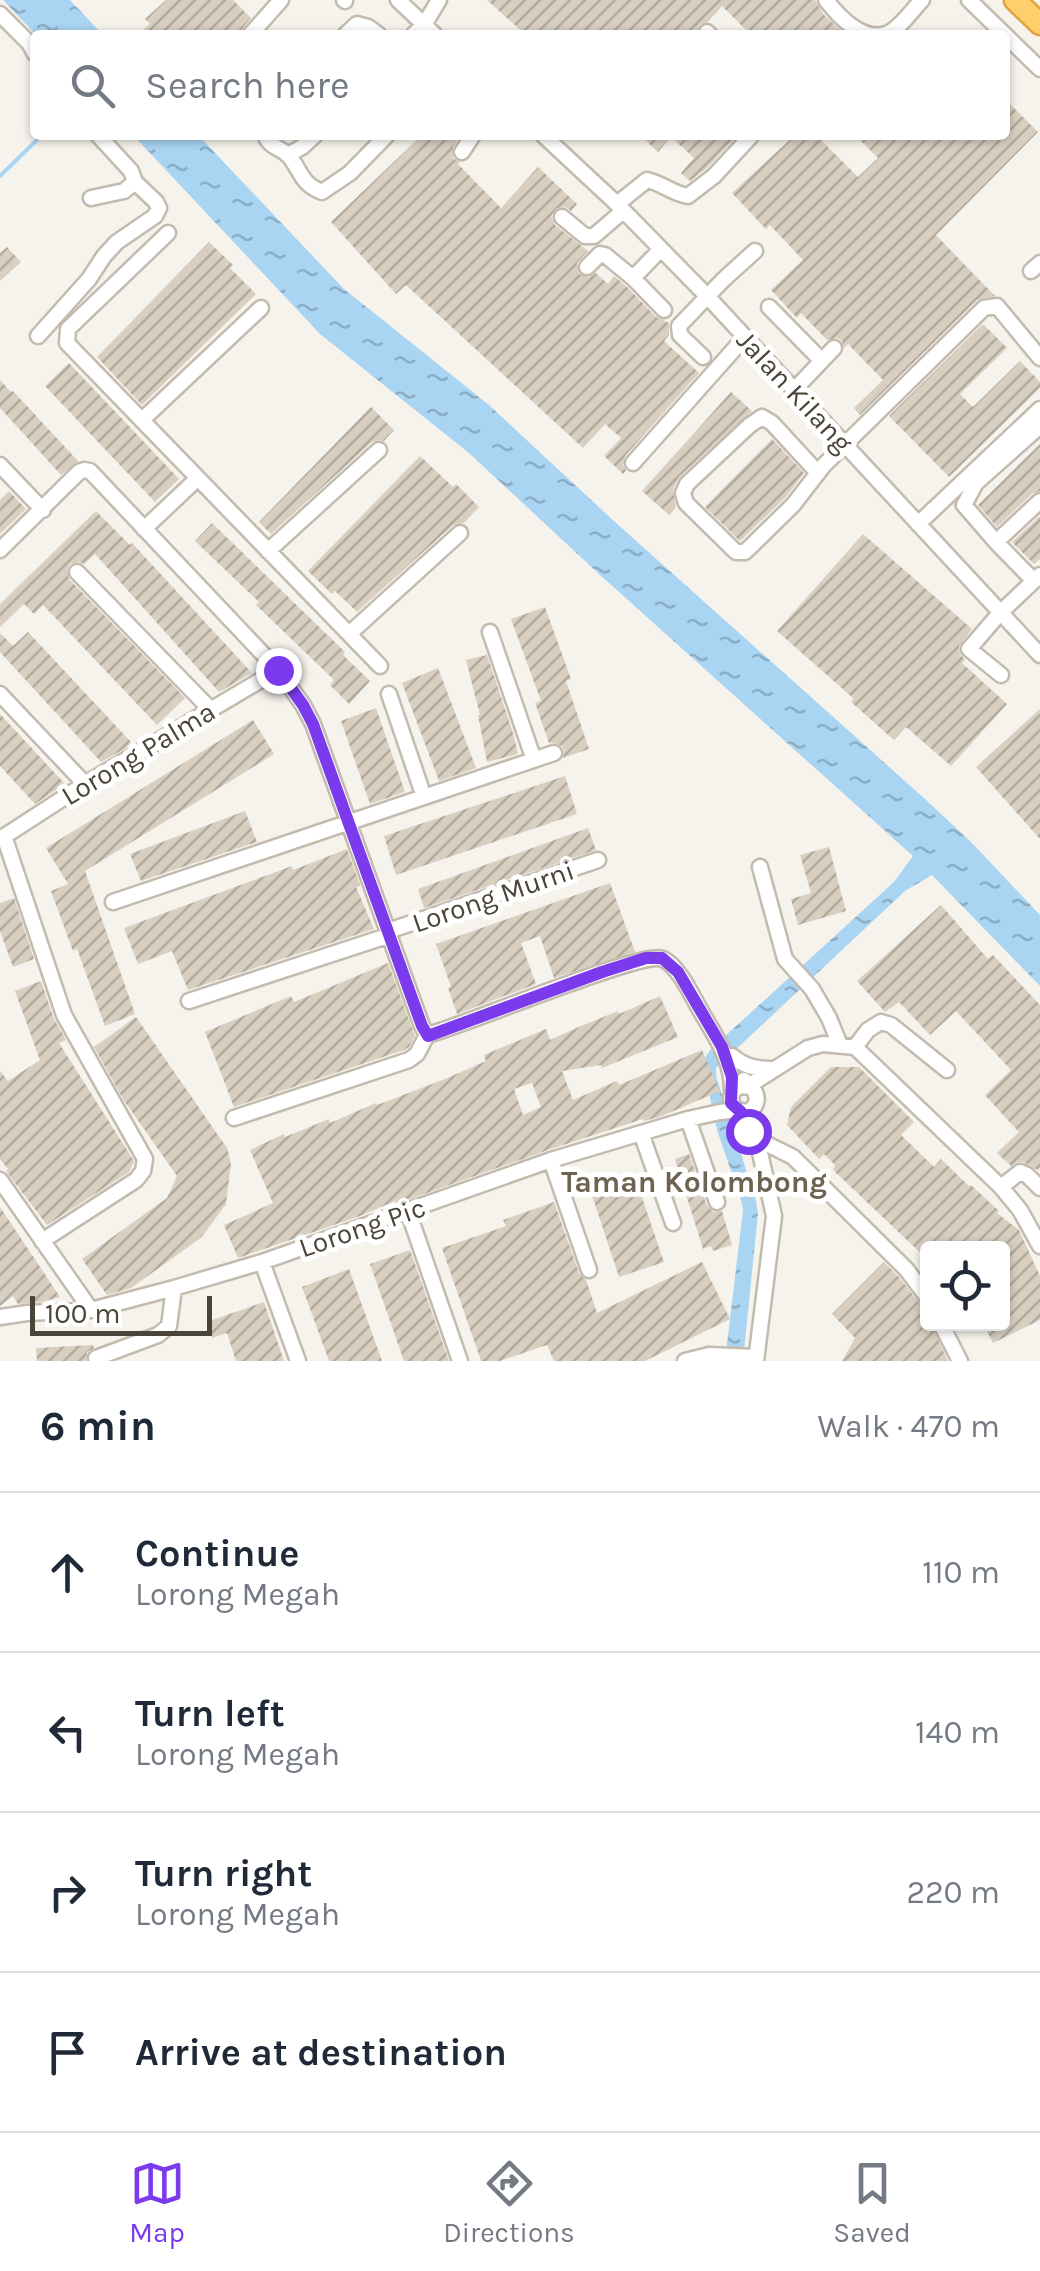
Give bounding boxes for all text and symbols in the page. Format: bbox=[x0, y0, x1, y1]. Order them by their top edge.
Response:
search box bbox=[30, 30, 1010, 140]
icon: search bbox=[65, 58, 120, 113]
text: Search here bbox=[145, 63, 349, 108]
street label: Jalan Kilang bbox=[730, 323, 860, 459]
route end bbox=[256, 648, 302, 694]
street label: Lorong Palma bbox=[55, 695, 221, 812]
street label: Lorong Murni bbox=[408, 853, 579, 940]
route start bbox=[726, 1109, 772, 1155]
district label: Taman Kolombong bbox=[561, 1164, 827, 1200]
street label: Lorong Pic bbox=[295, 1190, 430, 1264]
map controls bbox=[920, 1241, 1010, 1331]
button: locate bbox=[920, 1241, 1010, 1331]
scale bar bbox=[30, 1291, 212, 1336]
text: 100 m bbox=[45, 1297, 120, 1330]
text: 6 min bbox=[40, 1401, 156, 1451]
text: Walk · 470 m bbox=[817, 1408, 1000, 1445]
text: Continue bbox=[135, 1531, 299, 1576]
icon: ahead bbox=[40, 1545, 95, 1600]
text: 110 m bbox=[922, 1554, 1000, 1591]
text: Lorong Megah bbox=[135, 1576, 340, 1613]
text: Turn left bbox=[135, 1691, 285, 1736]
icon: left bbox=[40, 1705, 95, 1760]
text: 140 m bbox=[915, 1714, 1000, 1751]
text: Lorong Megah bbox=[135, 1736, 340, 1773]
text: Turn right bbox=[135, 1851, 312, 1896]
icon: right bbox=[40, 1865, 95, 1920]
text: 220 m bbox=[906, 1874, 1000, 1911]
text: Lorong Megah bbox=[135, 1896, 340, 1933]
icon: arrive bbox=[40, 2025, 95, 2080]
text: Arrive at destination bbox=[135, 2030, 507, 2075]
tab: Map bbox=[129, 2156, 185, 2249]
tab: Directions bbox=[443, 2156, 575, 2249]
tab: Saved bbox=[833, 2156, 911, 2249]

